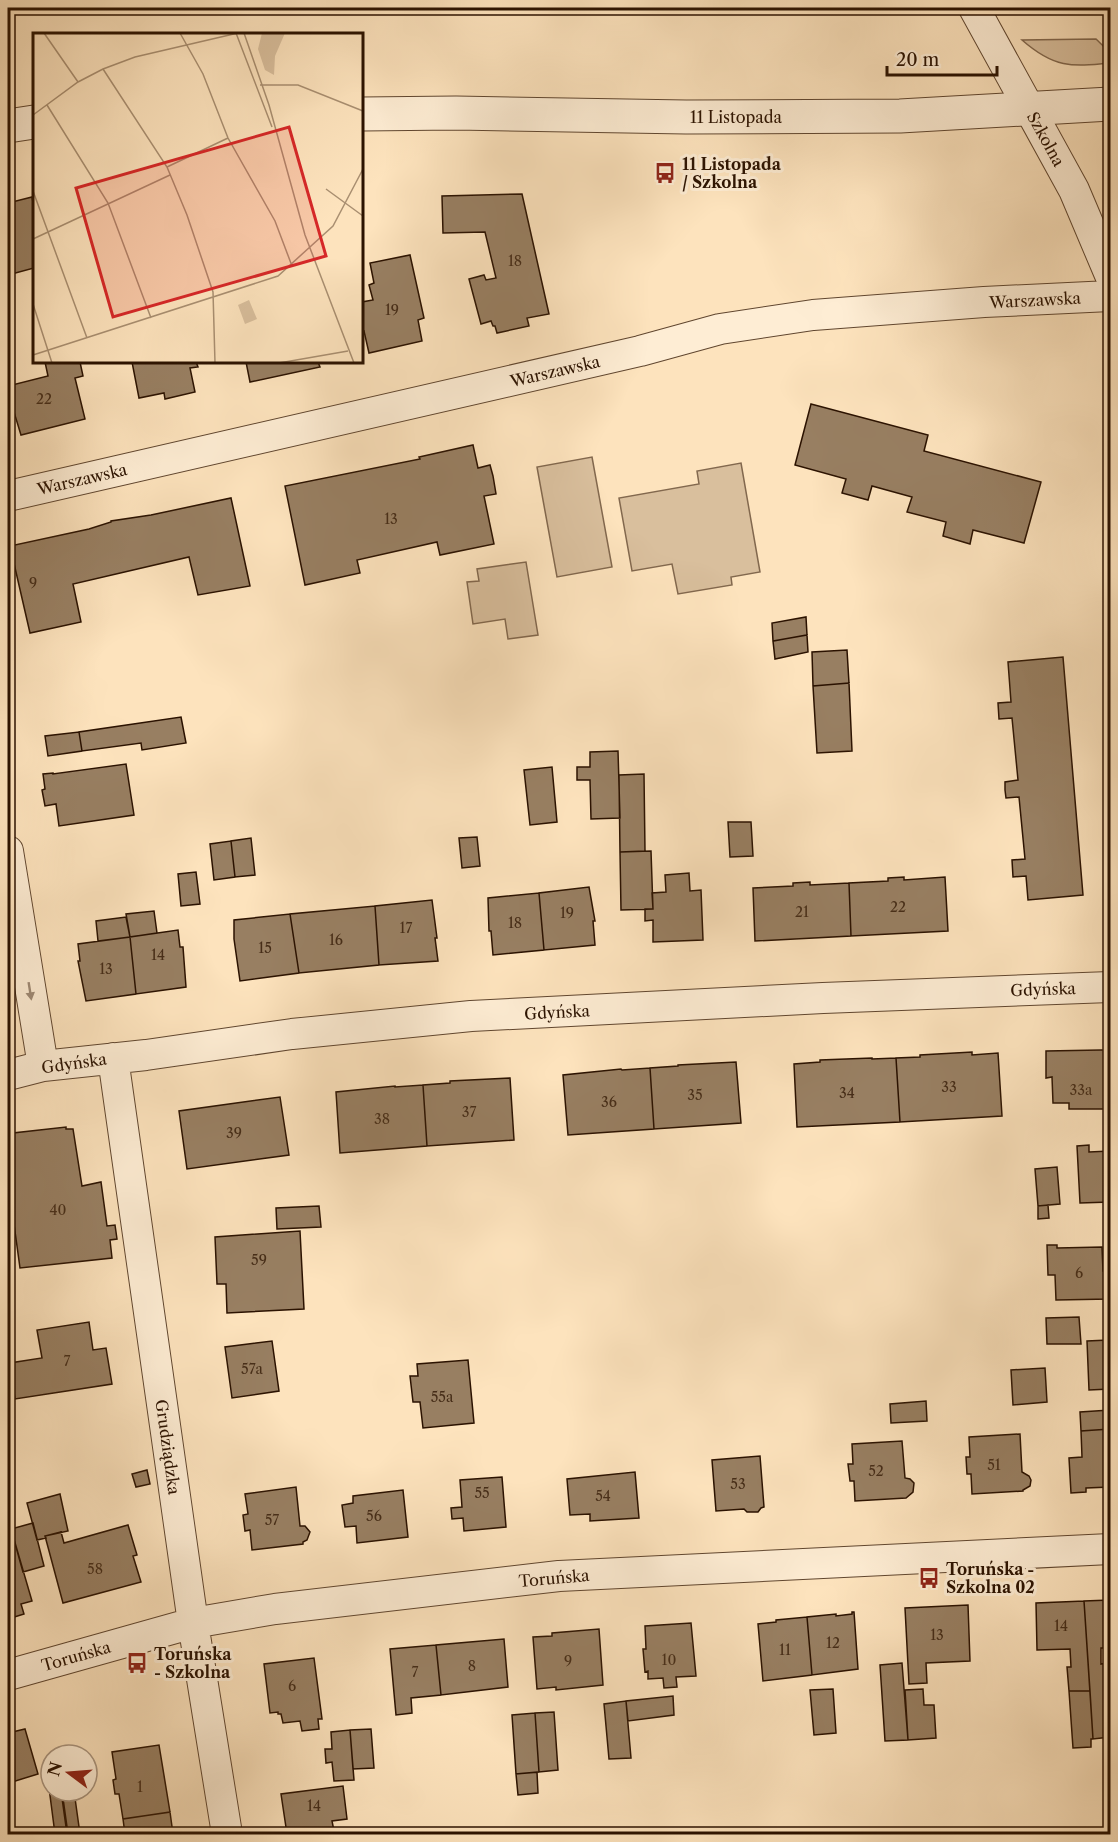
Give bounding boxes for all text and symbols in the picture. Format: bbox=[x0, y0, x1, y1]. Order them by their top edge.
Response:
inset map bbox=[33, 33, 363, 363]
scale bar bbox=[887, 39, 996, 77]
text: 20 m bbox=[896, 49, 940, 71]
street label: 11 Listopada bbox=[690, 107, 783, 127]
street label: Szkolna bbox=[1023, 108, 1069, 170]
place label: 11 Listopada / Szkolna bbox=[682, 154, 782, 192]
bus stop icon: 11 Listopada / Szkolna bbox=[653, 161, 677, 185]
house number: 18 bbox=[508, 252, 522, 270]
street label: Warszawska bbox=[988, 288, 1082, 312]
house number: 19 bbox=[385, 301, 399, 319]
street label: Warszawska bbox=[507, 351, 602, 391]
house number: 22 bbox=[36, 390, 52, 408]
street label: Warszawska bbox=[34, 459, 129, 499]
house number: 13 bbox=[384, 510, 398, 528]
house number: 9 bbox=[29, 574, 37, 592]
house number: 22 bbox=[890, 898, 906, 916]
house number: 21 bbox=[795, 903, 809, 921]
house number: 19 bbox=[560, 904, 574, 922]
house number: 18 bbox=[508, 914, 522, 932]
house number: 17 bbox=[400, 919, 412, 937]
house number: 16 bbox=[329, 931, 343, 949]
house number: 15 bbox=[258, 939, 272, 957]
house number: 14 bbox=[151, 946, 165, 964]
house number: 13 bbox=[99, 960, 113, 978]
street label: Gdyńska bbox=[1010, 978, 1077, 1000]
one-way arrow bbox=[26, 982, 35, 1001]
street label: Gdyńska bbox=[524, 1000, 591, 1024]
street label: Gdyńska bbox=[40, 1048, 108, 1077]
house number: 33 bbox=[941, 1078, 957, 1096]
house number: 33a bbox=[1070, 1081, 1093, 1099]
house number: 34 bbox=[839, 1084, 855, 1102]
house number: 35 bbox=[687, 1086, 703, 1104]
house number: 36 bbox=[601, 1093, 617, 1111]
house number: 37 bbox=[462, 1103, 476, 1121]
house number: 38 bbox=[374, 1110, 390, 1128]
house number: 39 bbox=[226, 1124, 242, 1142]
house number: 40 bbox=[50, 1201, 67, 1219]
house number: 59 bbox=[251, 1251, 267, 1269]
house number: 6 bbox=[1075, 1264, 1083, 1282]
house number: 7 bbox=[64, 1352, 71, 1370]
house number: 57a bbox=[241, 1360, 264, 1378]
house number: 55a bbox=[431, 1388, 454, 1406]
street label: Grudziądzka bbox=[151, 1398, 185, 1497]
house number: 51 bbox=[987, 1456, 1001, 1474]
house number: 52 bbox=[868, 1462, 884, 1480]
house number: 53 bbox=[730, 1475, 746, 1493]
house number: 55 bbox=[474, 1484, 490, 1502]
house number: 54 bbox=[595, 1487, 611, 1505]
house number: 56 bbox=[366, 1507, 382, 1525]
house number: 57 bbox=[265, 1511, 279, 1529]
place label: Toruńska - Szkolna 02 bbox=[946, 1559, 1035, 1597]
house number: 58 bbox=[87, 1560, 103, 1578]
street label: Toruńska bbox=[518, 1565, 591, 1591]
bus stop icon: Toruńska - Szkolna 02 bbox=[917, 1566, 941, 1590]
house number: 14 bbox=[1054, 1617, 1068, 1635]
house number: 13 bbox=[930, 1626, 944, 1644]
house number: 12 bbox=[826, 1634, 840, 1652]
street label: Toruńska bbox=[39, 1636, 113, 1675]
house number: 11 bbox=[779, 1641, 791, 1659]
place label: Toruńska - Szkolna bbox=[154, 1644, 232, 1682]
bus stop icon: Toruńska - Szkolna bbox=[125, 1651, 149, 1675]
house number: 10 bbox=[662, 1651, 676, 1669]
house number: 9 bbox=[564, 1652, 572, 1670]
house number: 8 bbox=[468, 1657, 476, 1675]
house number: 7 bbox=[412, 1663, 419, 1681]
house number: 6 bbox=[288, 1677, 296, 1695]
north arrow bbox=[39, 1743, 99, 1803]
text: N bbox=[43, 1759, 66, 1778]
house number: 1 bbox=[137, 1778, 143, 1796]
house number: 14 bbox=[307, 1797, 321, 1815]

